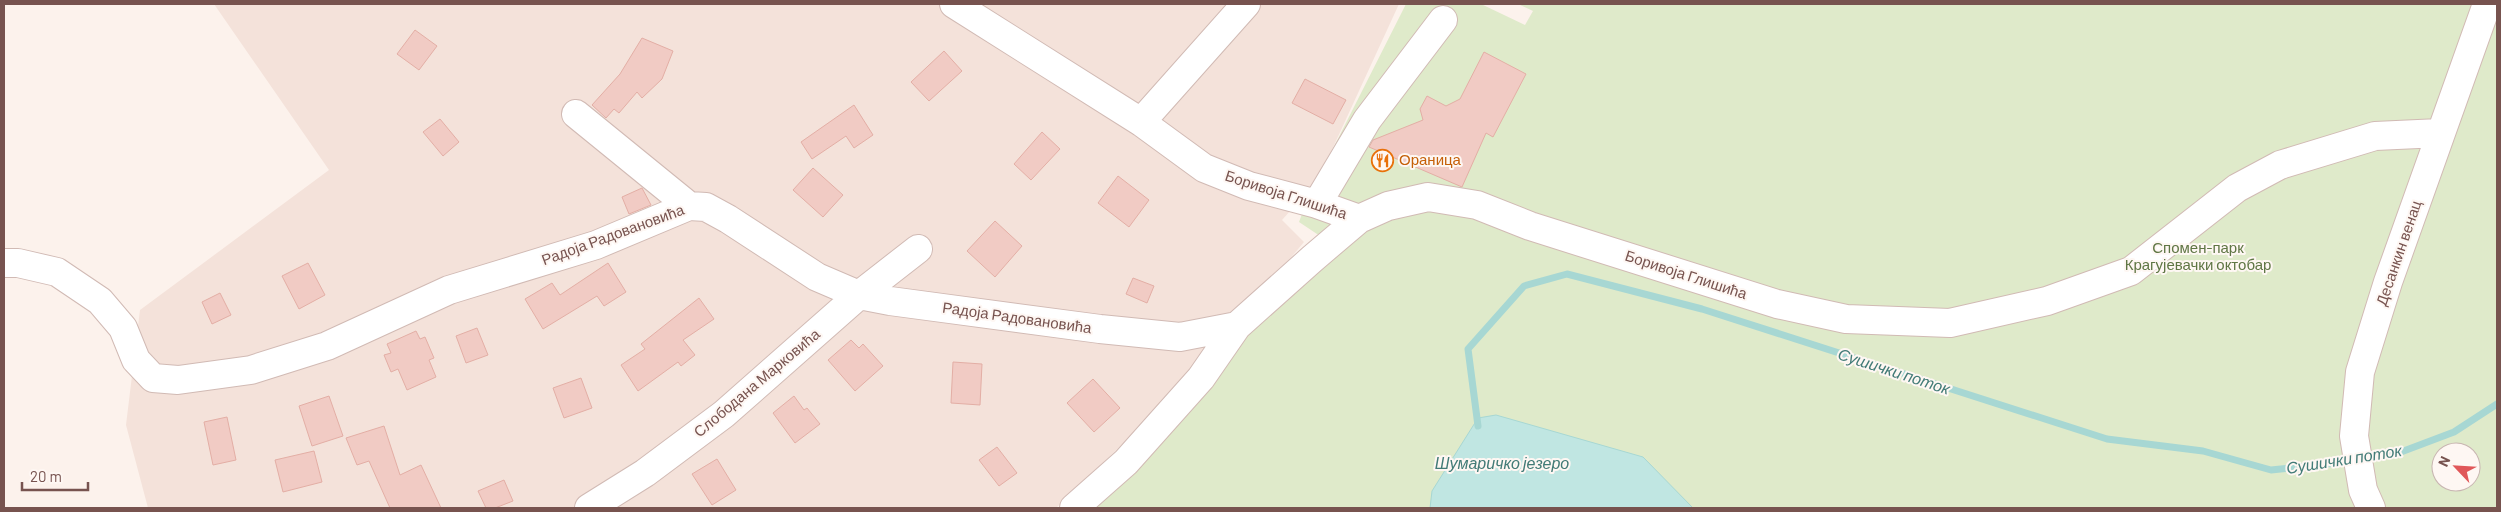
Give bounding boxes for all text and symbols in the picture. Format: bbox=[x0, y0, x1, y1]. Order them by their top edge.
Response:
restaurant icon: Ораница bbox=[1371, 148, 1395, 172]
place label: Ораница bbox=[1399, 150, 1462, 168]
street label: Боривоја Глишића bbox=[1223, 166, 1350, 222]
street label: Десанкин венац bbox=[2372, 197, 2425, 308]
street label: Радоја Радовановића bbox=[539, 200, 687, 268]
park label: Спомен-парк Крагујевачки октобар bbox=[2125, 238, 2271, 273]
street label: Боривоја Глишића bbox=[1623, 246, 1750, 302]
street label: Радоја Радовановића bbox=[941, 298, 1093, 336]
street label: Слободана Марковића bbox=[690, 324, 823, 440]
water label: Сушички поток bbox=[1836, 343, 1954, 398]
water label: Сушички поток bbox=[2285, 440, 2404, 477]
north arrow bbox=[2431, 442, 2481, 492]
water label: Шумаричко језеро bbox=[1435, 453, 1569, 472]
text: N bbox=[2434, 453, 2453, 469]
scale bar bbox=[22, 460, 89, 492]
text: 20 m bbox=[30, 467, 62, 485]

